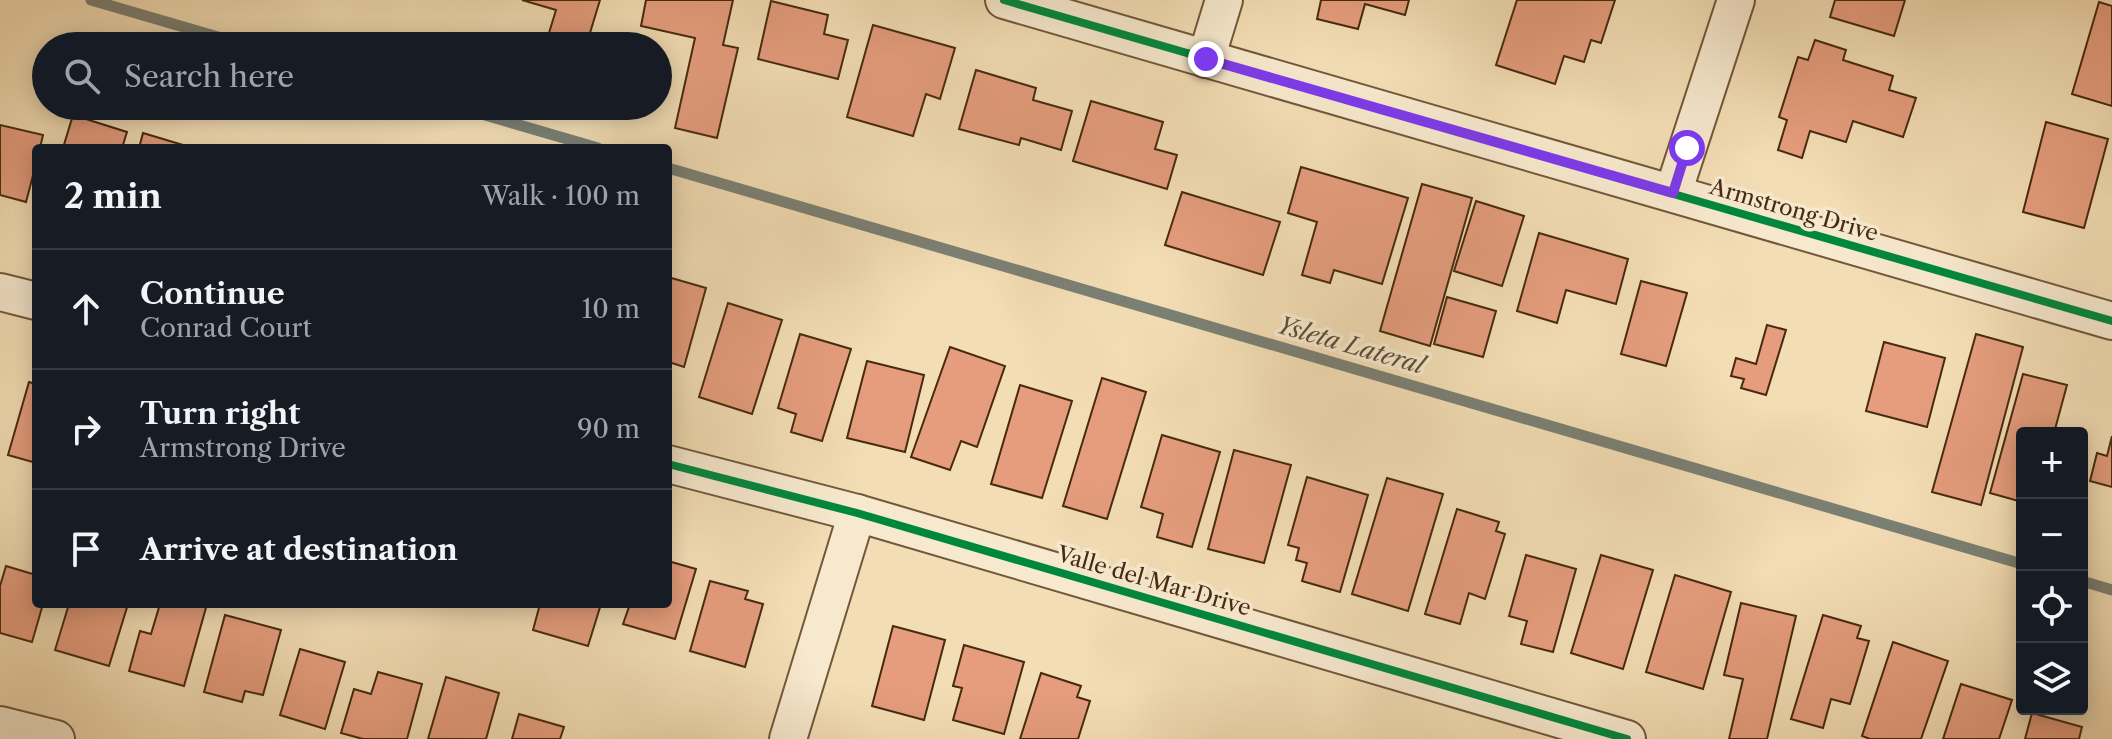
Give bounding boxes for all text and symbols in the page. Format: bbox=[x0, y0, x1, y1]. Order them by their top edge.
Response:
search box bbox=[32, 32, 672, 120]
route end bbox=[1188, 41, 1224, 77]
icon: search bbox=[60, 54, 104, 98]
text: Search here bbox=[124, 58, 294, 95]
route start bbox=[1669, 130, 1705, 166]
street label: Armstrong Drive bbox=[1706, 173, 1881, 247]
text: 2 min bbox=[64, 175, 162, 217]
text: Walk · 100 m bbox=[482, 180, 640, 212]
text: Continue bbox=[140, 275, 285, 312]
icon: ahead bbox=[64, 287, 108, 331]
text: 10 m bbox=[581, 293, 640, 325]
water label: Ysleta Lateral bbox=[1274, 310, 1430, 380]
text: Conrad Court bbox=[140, 312, 312, 344]
text: Turn right bbox=[140, 395, 300, 432]
icon: right bbox=[64, 407, 108, 451]
text: 90 m bbox=[577, 413, 640, 445]
map controls bbox=[2016, 427, 2088, 715]
button: + bbox=[2016, 427, 2088, 499]
text: Armstrong Drive bbox=[140, 432, 346, 464]
button: − bbox=[2016, 499, 2088, 571]
icon: arrive bbox=[64, 527, 108, 571]
text: Arrive at destination bbox=[140, 531, 458, 568]
street label: Valle del Mar Drive bbox=[1053, 540, 1254, 622]
button: locate bbox=[2016, 571, 2088, 643]
button: layers bbox=[2016, 643, 2088, 715]

